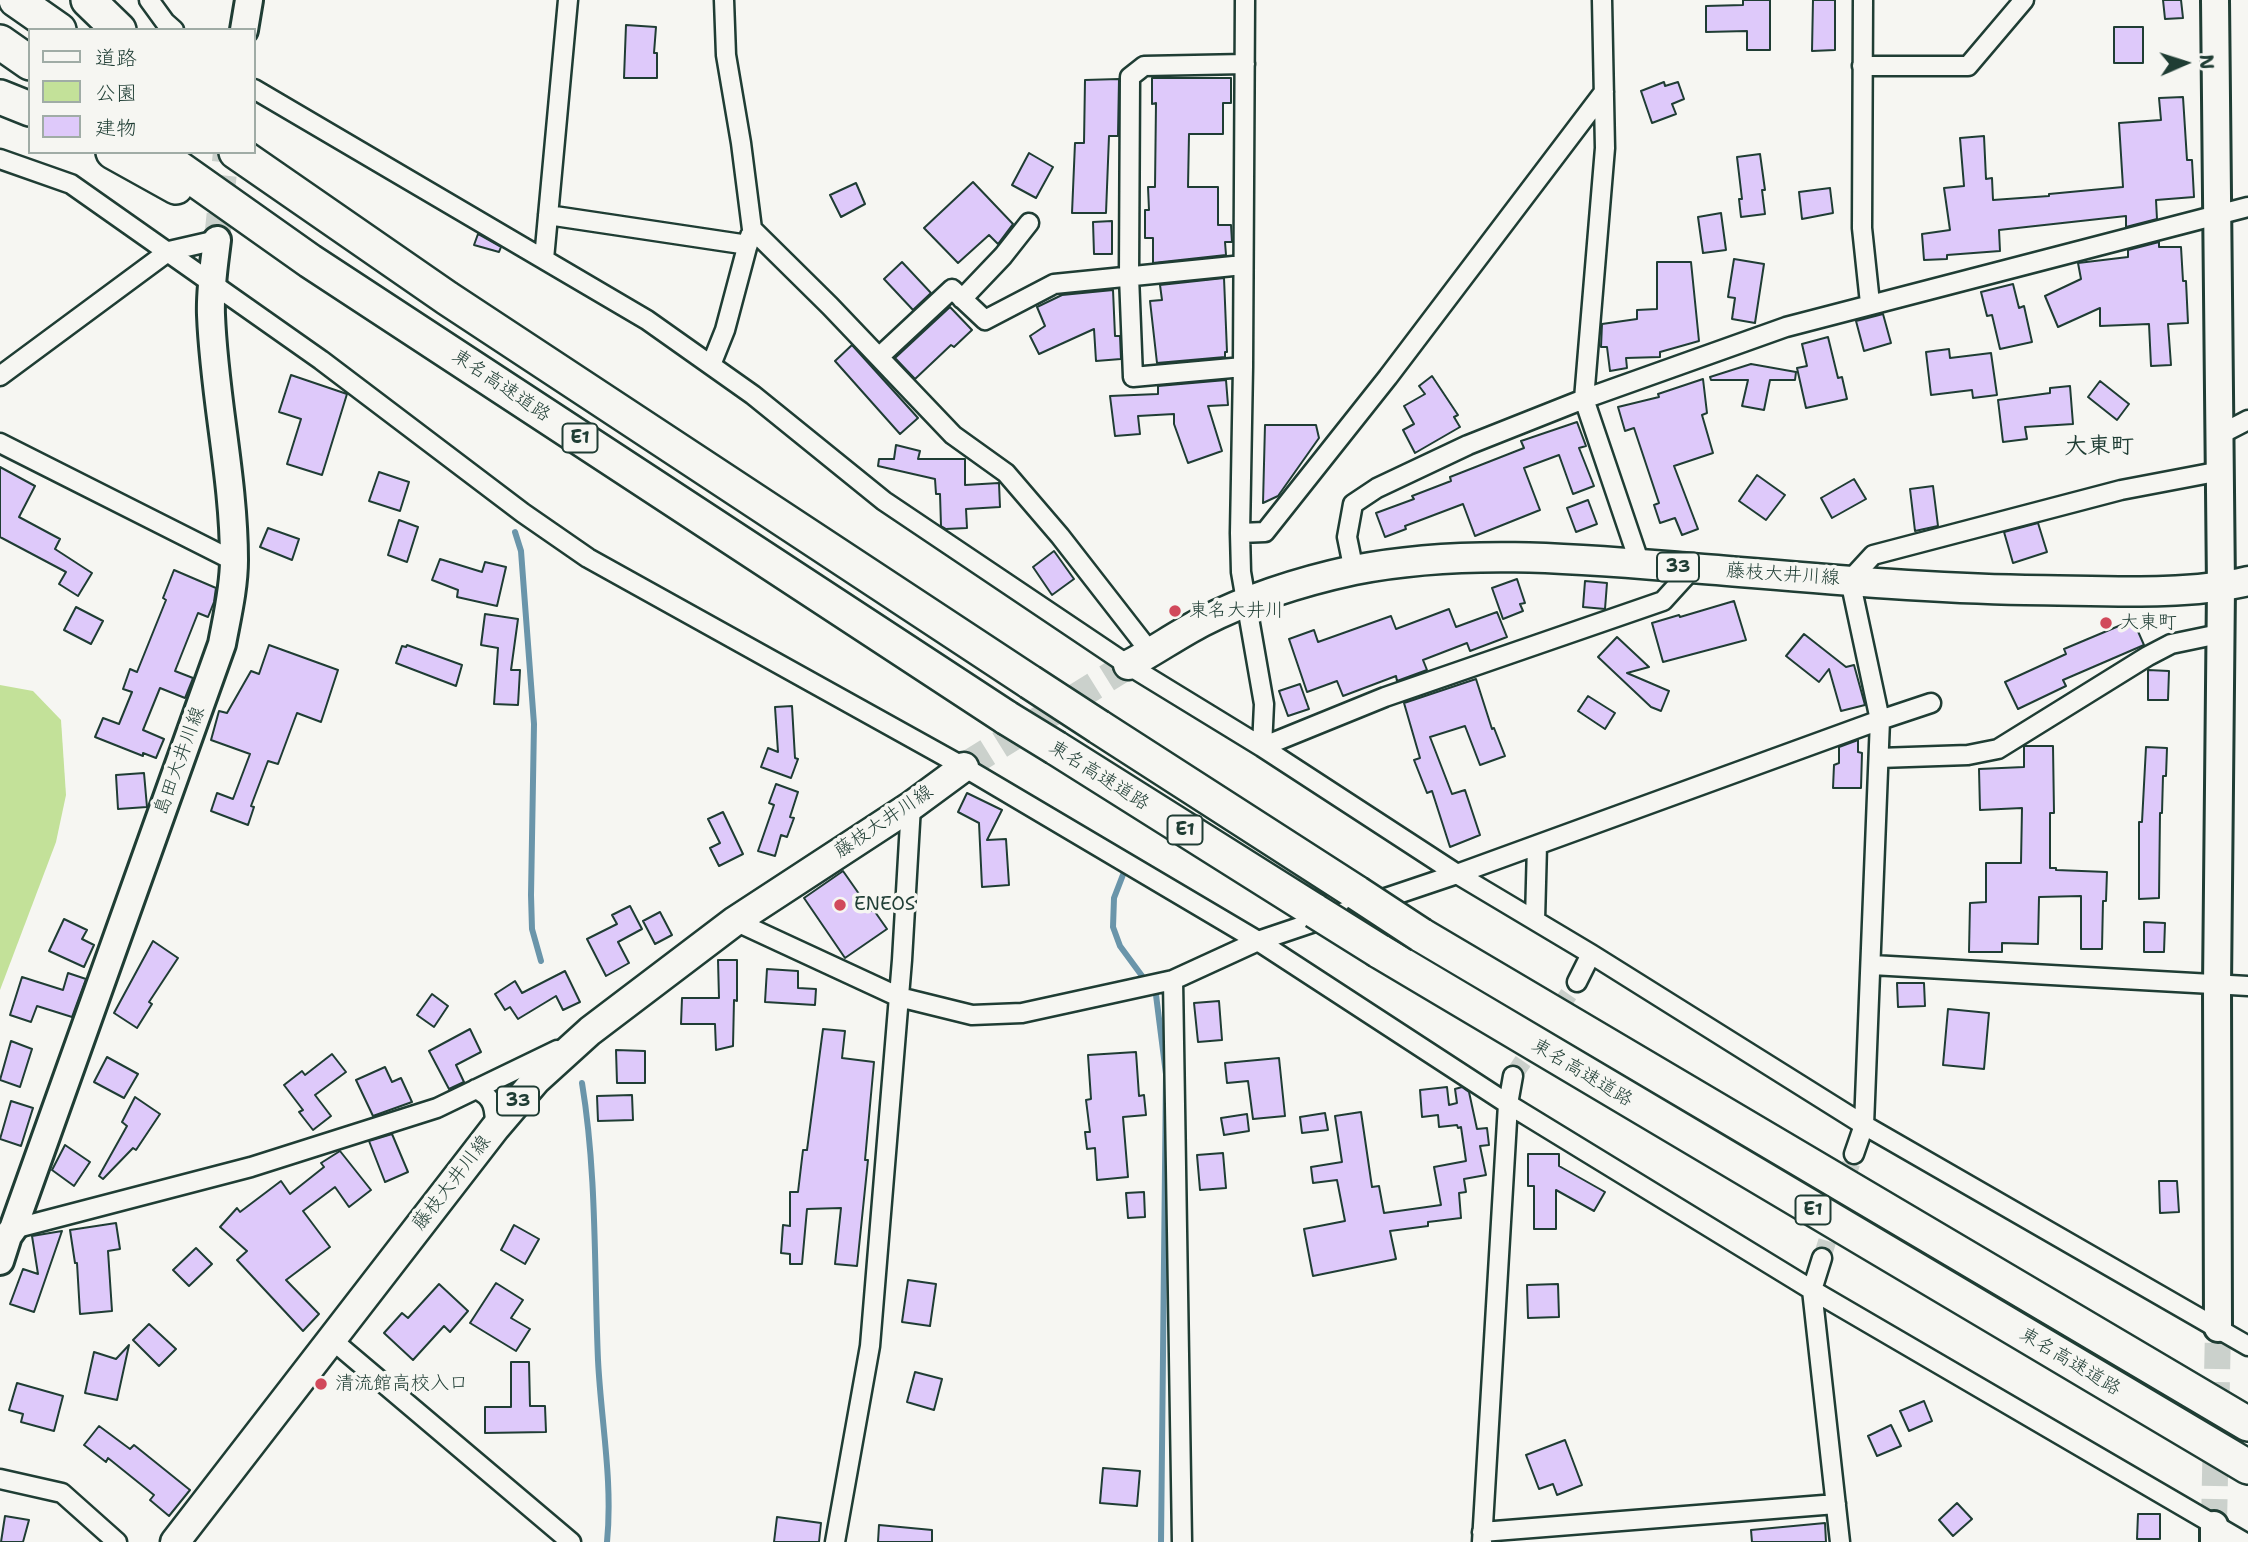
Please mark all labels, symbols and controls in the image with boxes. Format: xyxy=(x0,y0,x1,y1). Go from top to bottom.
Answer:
legend xyxy=(28,28,256,154)
north arrow xyxy=(2150,28,2220,98)
text: 道路 xyxy=(95,44,137,72)
text: N xyxy=(2194,54,2219,70)
text: 公園 xyxy=(95,79,137,107)
text: 建物 xyxy=(95,114,137,142)
street label: 東名高速道路 xyxy=(447,345,555,427)
road number: E1 xyxy=(562,424,598,452)
district label: 大東町 xyxy=(2065,433,2133,461)
road number: 33 xyxy=(1657,552,1699,582)
street label: 藤枝大井川線 xyxy=(1725,560,1841,590)
place label: 東名大井川 xyxy=(1189,600,1284,622)
marker: 東名大井川 xyxy=(1167,603,1183,619)
place label: 大東町 xyxy=(2120,612,2177,634)
marker: 大東町 xyxy=(2098,615,2114,631)
street label: 島田大井川線 xyxy=(150,704,210,818)
street label: 東名高速道路 xyxy=(1045,736,1153,816)
street label: 藤枝大井川線 xyxy=(830,781,938,863)
road number: E1 xyxy=(1168,816,1202,844)
place label: ENEOS xyxy=(854,894,915,916)
marker: ENEOS xyxy=(832,897,848,913)
street label: 東名高速道路 xyxy=(1527,1034,1637,1112)
road number: 33 xyxy=(497,1086,539,1116)
street label: 藤枝大井川線 xyxy=(408,1131,496,1235)
road number: E1 xyxy=(1796,1196,1830,1224)
street label: 東名高速道路 xyxy=(2015,1323,2125,1401)
place label: 清流館高校入口 xyxy=(335,1373,468,1395)
marker: 清流館高校入口 xyxy=(313,1376,329,1392)

